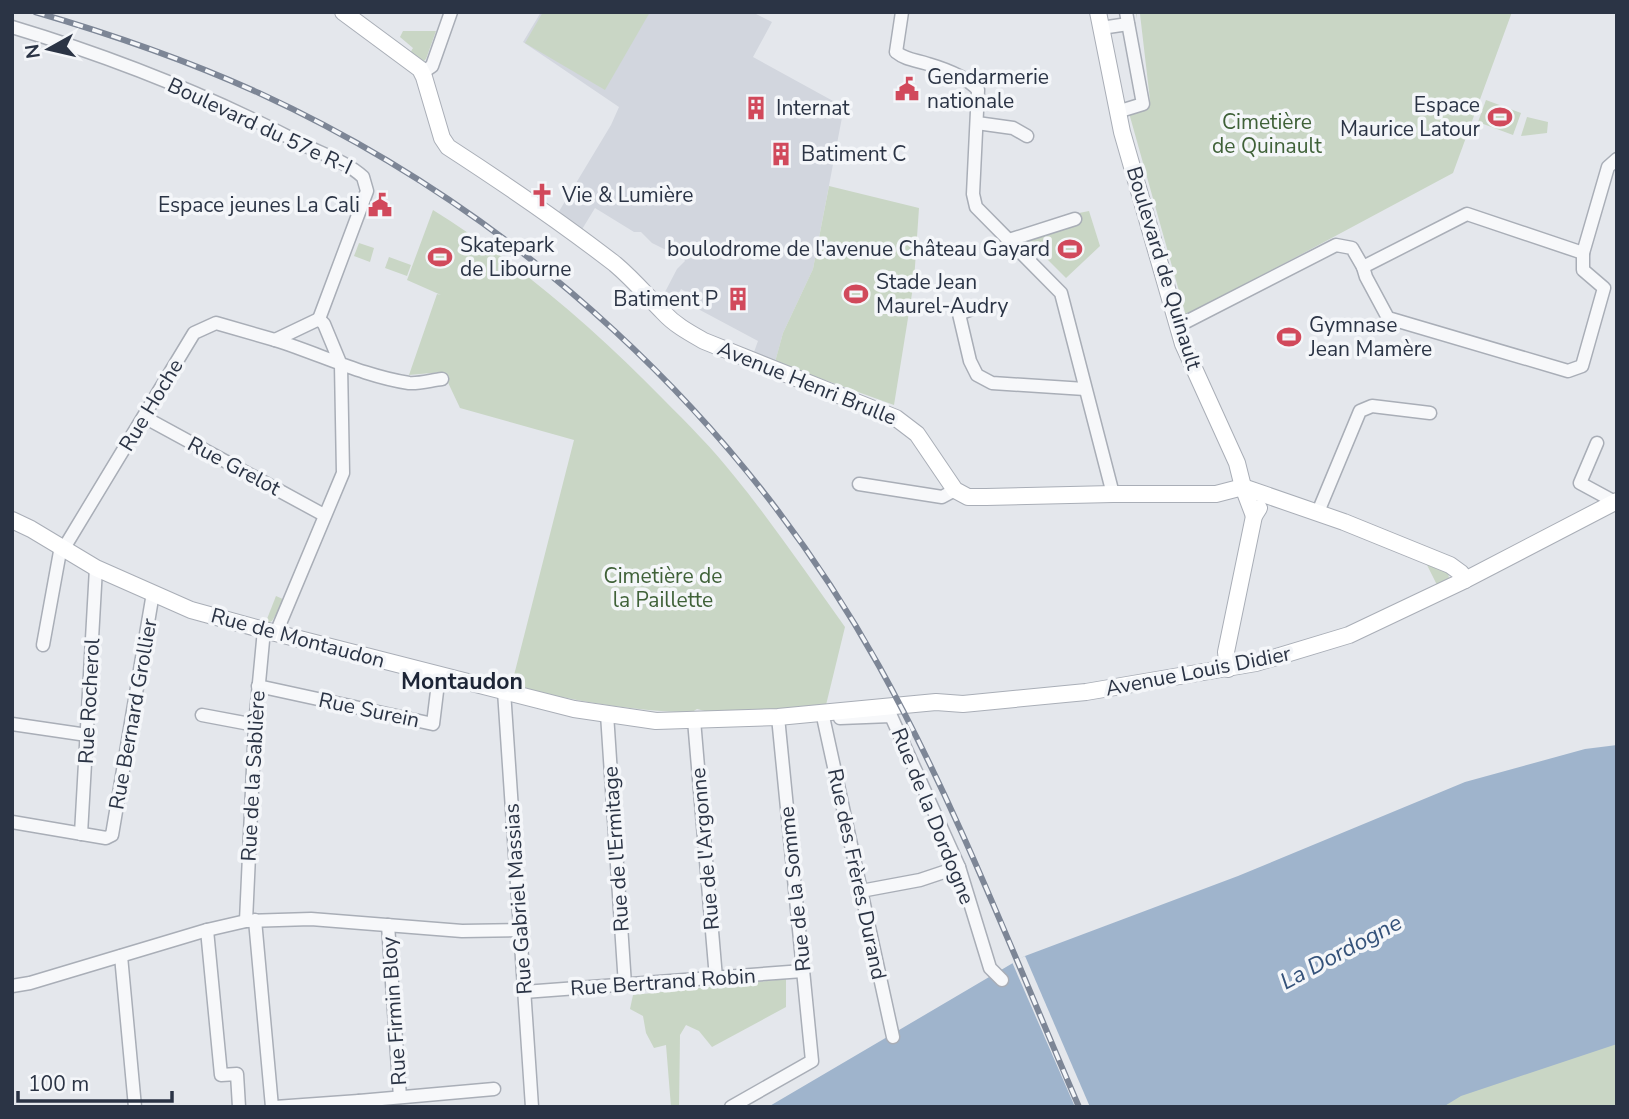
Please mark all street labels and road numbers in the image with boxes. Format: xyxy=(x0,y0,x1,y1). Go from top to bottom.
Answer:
street label: Boulevard du 57e R-I xyxy=(163,71,357,181)
street label: Boulevard de Quinault xyxy=(1120,163,1208,374)
street label: Avenue Henri Brulle xyxy=(713,334,901,432)
street label: Rue Hoche xyxy=(113,354,189,456)
street label: Rue Grelot xyxy=(183,430,286,502)
street label: Rue de Montaudon xyxy=(208,601,388,675)
street label: Rue Bernard Grollier xyxy=(102,616,164,812)
street label: Rue Rocherol xyxy=(72,637,106,765)
street label: Avenue Louis Didier xyxy=(1103,639,1294,703)
street label: Rue Surein xyxy=(316,686,422,734)
street label: Rue de la Sablière xyxy=(235,690,271,862)
street label: Rue de la Dordogne xyxy=(885,724,981,908)
street label: Rue de l'Ermitage xyxy=(596,765,636,933)
street label: Rue des Frères Durand xyxy=(821,766,893,982)
street label: Rue de l'Argonne xyxy=(684,767,726,931)
street label: Rue Gabriel Massias xyxy=(497,802,539,996)
street label: Rue de la Somme xyxy=(772,805,818,973)
street label: Rue Firmin Bloy xyxy=(375,935,413,1086)
street label: Rue Bertrand Robin xyxy=(569,962,757,1002)

